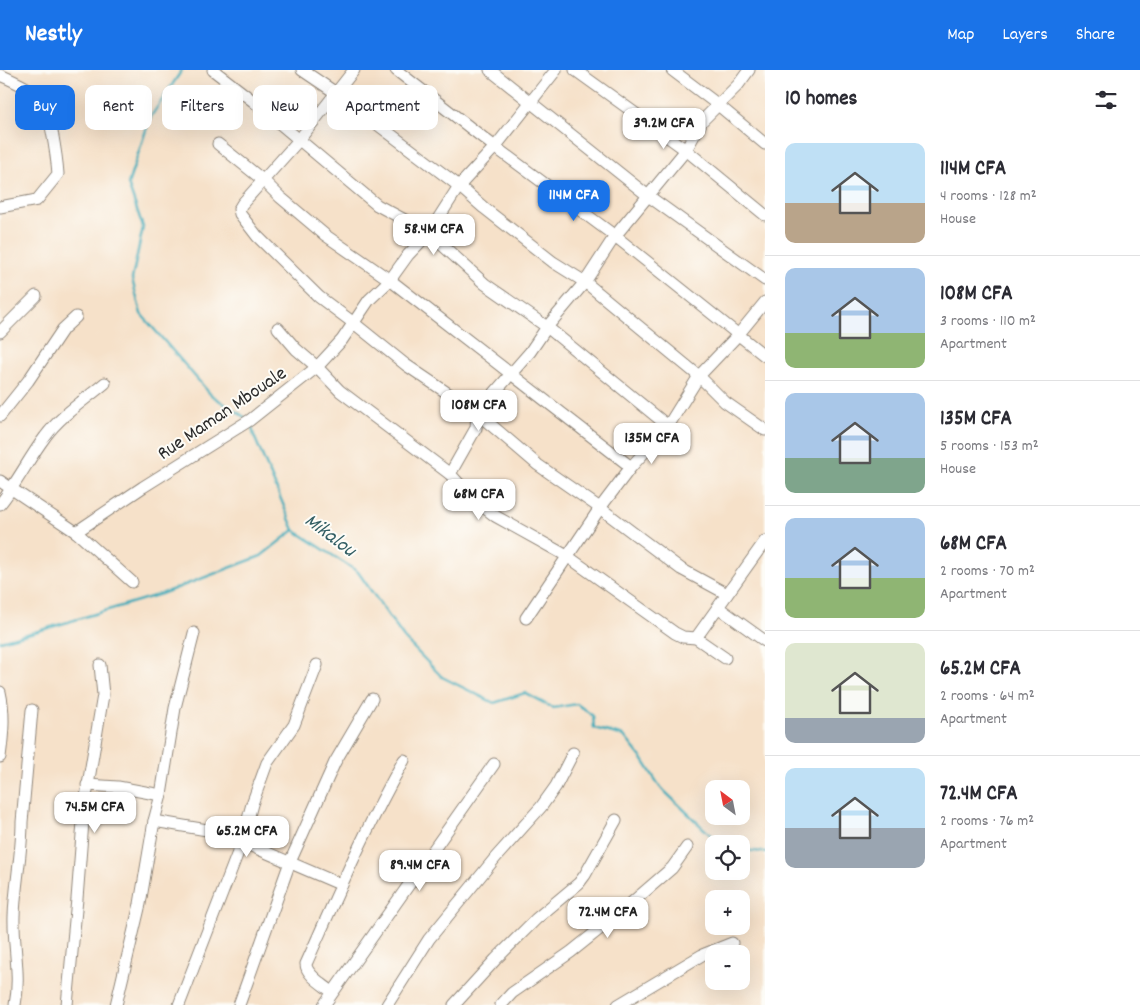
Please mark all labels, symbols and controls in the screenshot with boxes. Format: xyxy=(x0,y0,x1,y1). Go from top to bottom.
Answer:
text: Nestly xyxy=(25,18,82,52)
text: Map xyxy=(947,23,974,48)
text: Layers xyxy=(1002,23,1048,48)
text: Share xyxy=(1076,23,1115,48)
chip: Buy xyxy=(15,85,75,130)
chip: Rent xyxy=(85,85,152,130)
chip: Filters xyxy=(162,85,243,130)
chip: New xyxy=(253,85,317,130)
chip: Apartment xyxy=(327,85,438,130)
text: 10 homes xyxy=(785,85,857,115)
icon: filters xyxy=(1092,86,1120,114)
pin: 39.2M CFA xyxy=(607,108,721,150)
text: 39.2M CFA xyxy=(634,112,694,135)
text: 114M CFA xyxy=(940,155,1006,185)
icon: home xyxy=(825,163,885,223)
pin: 114M CFA xyxy=(522,180,626,222)
text: 114M CFA xyxy=(549,184,599,207)
text: 4 rooms · 128 m² xyxy=(940,185,1037,208)
text: House xyxy=(940,208,976,231)
pin: 58.4M CFA xyxy=(377,214,491,256)
text: 58.4M CFA xyxy=(404,218,464,241)
text: 108M CFA xyxy=(940,280,1013,310)
icon: home xyxy=(825,288,885,348)
text: 3 rooms · 110 m² xyxy=(940,310,1036,333)
text: Apartment xyxy=(940,333,1007,356)
street label: Rue Maman Mbouale xyxy=(152,361,293,468)
pin: 108M CFA xyxy=(427,390,531,432)
text: 108M CFA xyxy=(451,394,507,417)
text: 135M CFA xyxy=(940,405,1012,435)
icon: home xyxy=(825,413,885,473)
pin: 135M CFA xyxy=(600,422,704,465)
text: 135M CFA xyxy=(625,427,679,450)
text: 5 rooms · 153 m² xyxy=(940,435,1038,458)
text: House xyxy=(940,458,976,481)
pin: 68M CFA xyxy=(433,478,525,521)
text: 68M CFA xyxy=(453,483,505,506)
water label: Mikalou xyxy=(297,507,363,567)
text: 68M CFA xyxy=(940,530,1007,560)
icon: home xyxy=(825,538,885,598)
text: 2 rooms · 70 m² xyxy=(940,560,1035,583)
text: Apartment xyxy=(940,583,1007,606)
text: 65.2M CFA xyxy=(940,655,1021,685)
icon: home xyxy=(825,663,885,723)
text: 2 rooms · 64 m² xyxy=(940,685,1035,708)
text: Apartment xyxy=(940,708,1007,731)
north arrow xyxy=(705,780,750,825)
map controls xyxy=(705,780,750,990)
text: 72.4M CFA xyxy=(940,780,1018,810)
icon: home xyxy=(825,788,885,848)
pin: 74.5M CFA xyxy=(38,792,152,834)
text: 74.5M CFA xyxy=(65,796,125,819)
text: 2 rooms · 76 m² xyxy=(940,810,1034,833)
pin: 65.2M CFA xyxy=(190,816,304,858)
text: 65.2M CFA xyxy=(216,820,278,843)
text: Apartment xyxy=(940,833,1007,856)
button: locate xyxy=(705,835,750,880)
pin: 89.4M CFA xyxy=(363,850,477,892)
text: 89.4M CFA xyxy=(390,854,450,877)
button: + xyxy=(705,890,750,935)
pin: 72.4M CFA xyxy=(551,896,665,939)
text: 72.4M CFA xyxy=(578,901,638,924)
button: − xyxy=(705,945,750,990)

